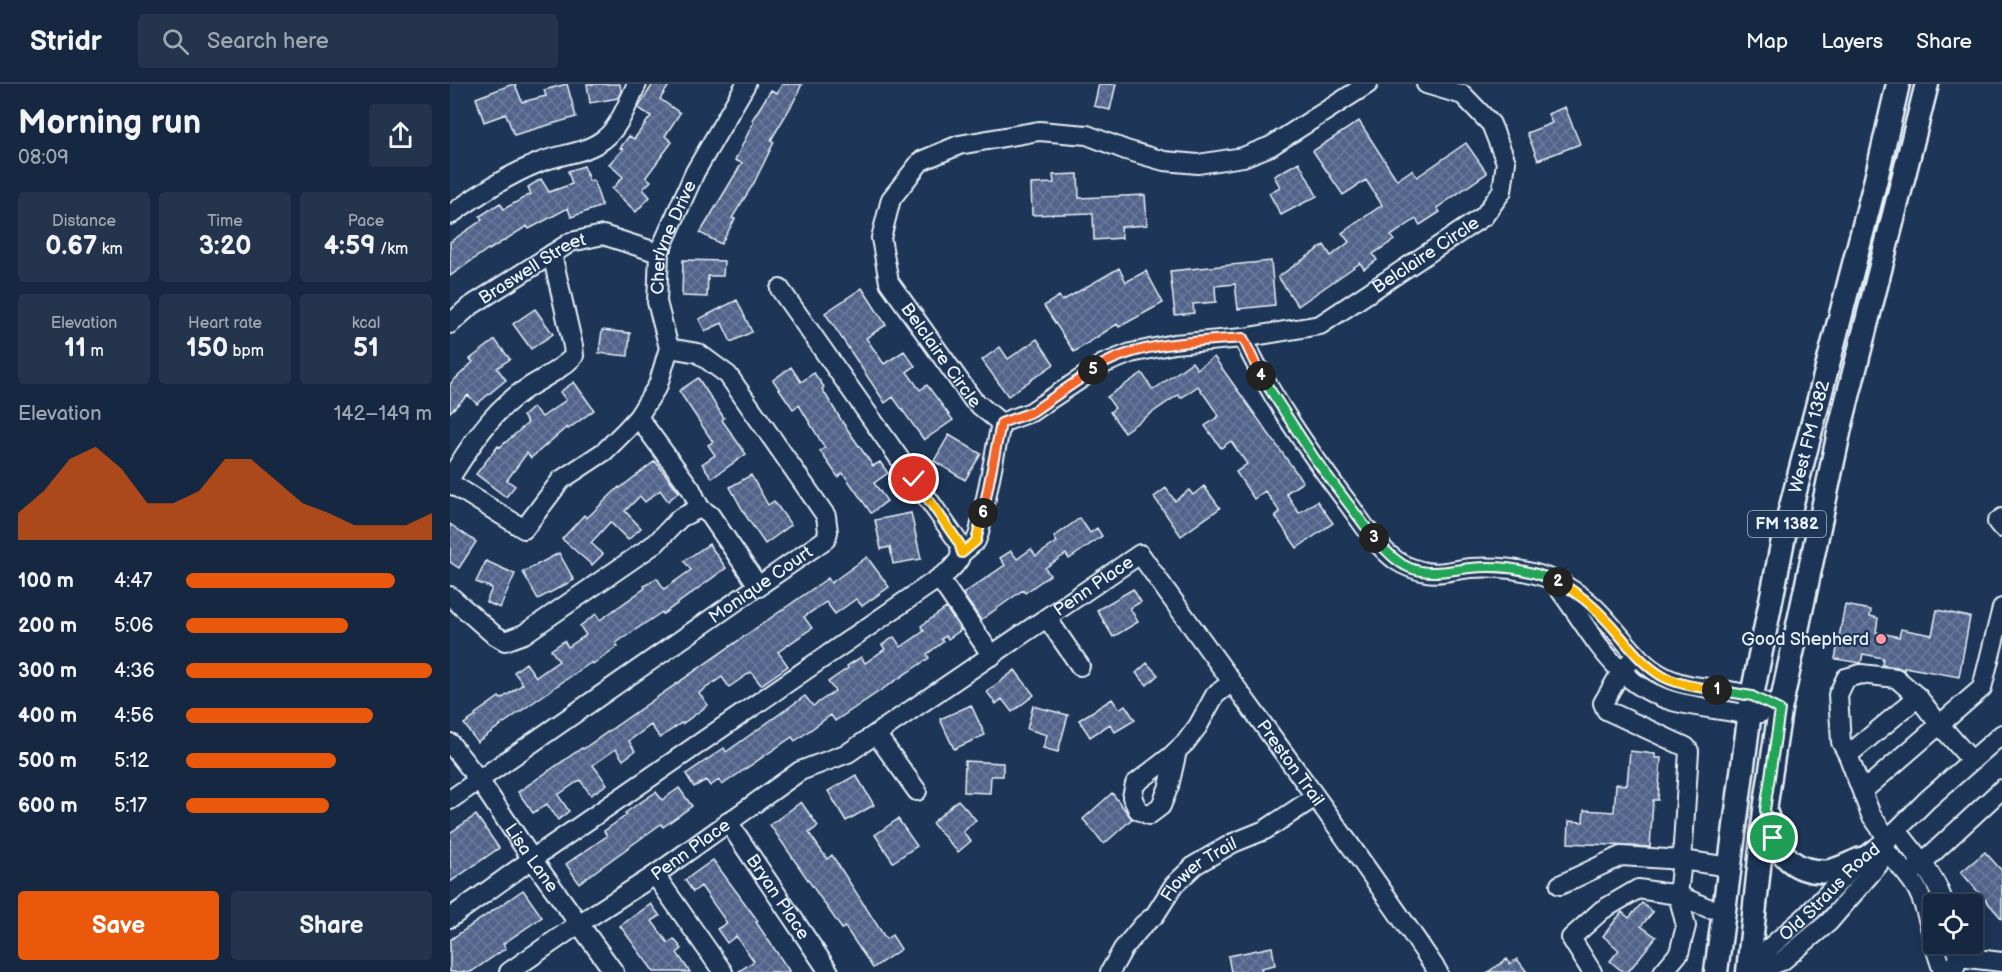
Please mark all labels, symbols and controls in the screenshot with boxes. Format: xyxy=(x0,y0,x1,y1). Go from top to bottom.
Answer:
search box xyxy=(138,14,558,68)
text: Stridr xyxy=(30,25,102,58)
icon: search xyxy=(159,25,192,58)
text: Search here xyxy=(207,28,329,55)
text: Map xyxy=(1746,29,1788,54)
text: Layers xyxy=(1821,29,1883,54)
text: Share xyxy=(1916,29,1972,54)
text: Morning run xyxy=(18,103,201,143)
button: share xyxy=(369,104,432,167)
text: 08:09 xyxy=(18,146,69,170)
street label: Cherlyne Drive xyxy=(647,177,701,295)
text: Distance xyxy=(52,212,116,231)
text: Time xyxy=(207,212,243,231)
text: Pace xyxy=(348,212,384,231)
street label: Belclaire Circle xyxy=(1368,212,1483,298)
street label: Braswell Street xyxy=(475,229,588,309)
text: 0.67 xyxy=(45,231,97,262)
text: 3:20 xyxy=(199,231,251,262)
text: 4:59 xyxy=(324,231,376,262)
text: km xyxy=(97,240,123,259)
text: /km xyxy=(376,240,408,259)
street label: Belclaire Circle xyxy=(897,299,985,413)
text: Elevation xyxy=(51,314,117,333)
text: Heart rate xyxy=(188,314,262,333)
text: kcal xyxy=(352,314,380,333)
text: 11 xyxy=(64,333,86,364)
text: 150 xyxy=(186,333,228,364)
text: 51 xyxy=(353,333,379,364)
text: m xyxy=(86,342,104,361)
text: bpm xyxy=(228,342,264,361)
pin: 5 xyxy=(1078,355,1108,385)
text: 5 xyxy=(1088,360,1098,379)
pin: 4 xyxy=(1246,361,1276,391)
text: 4 xyxy=(1256,366,1266,385)
street label: West FM 1382 xyxy=(1785,378,1834,495)
text: Elevation xyxy=(18,402,101,426)
text: 142–149 m xyxy=(334,402,432,426)
pin xyxy=(888,453,939,504)
icon: check xyxy=(897,462,930,495)
pin: 6 xyxy=(968,498,998,528)
text: 6 xyxy=(978,503,988,522)
road number: FM 1382 xyxy=(1748,511,1826,537)
pin: 3 xyxy=(1359,523,1389,553)
text: 3 xyxy=(1369,528,1379,547)
street label: Monique Court xyxy=(705,541,817,628)
street label: Penn Place xyxy=(1049,551,1138,620)
pin: 2 xyxy=(1543,567,1573,597)
text: 100 m xyxy=(18,569,74,593)
text: 4:47 xyxy=(114,569,152,593)
text: 2 xyxy=(1553,572,1563,591)
text: 200 m xyxy=(18,614,77,638)
text: 5:06 xyxy=(114,614,153,638)
place label: Good Shepherd xyxy=(1741,629,1869,650)
marker: Good Shepherd xyxy=(1874,632,1888,646)
text: 300 m xyxy=(18,659,77,683)
text: 4:36 xyxy=(114,659,155,683)
pin: 1 xyxy=(1702,675,1732,705)
text: 1 xyxy=(1714,680,1720,699)
text: 400 m xyxy=(18,704,77,728)
text: 4:56 xyxy=(114,704,154,728)
street label: Preston Trail xyxy=(1253,716,1329,810)
text: 500 m xyxy=(18,749,77,773)
text: 5:12 xyxy=(114,749,149,773)
text: 600 m xyxy=(18,794,78,818)
text: 5:17 xyxy=(114,794,147,818)
pin xyxy=(1747,812,1798,863)
street label: Penn Place xyxy=(647,814,734,885)
street label: Lisa Lane xyxy=(501,819,563,897)
icon: arrive xyxy=(1756,821,1789,854)
street label: Flower Trail xyxy=(1156,832,1239,905)
street label: Old Straus Road xyxy=(1775,838,1884,945)
street label: Bryan Place xyxy=(742,850,815,944)
button: Save xyxy=(18,891,219,960)
button: Share xyxy=(231,891,432,960)
map controls xyxy=(1923,894,1983,954)
button: locate xyxy=(1923,894,1983,954)

